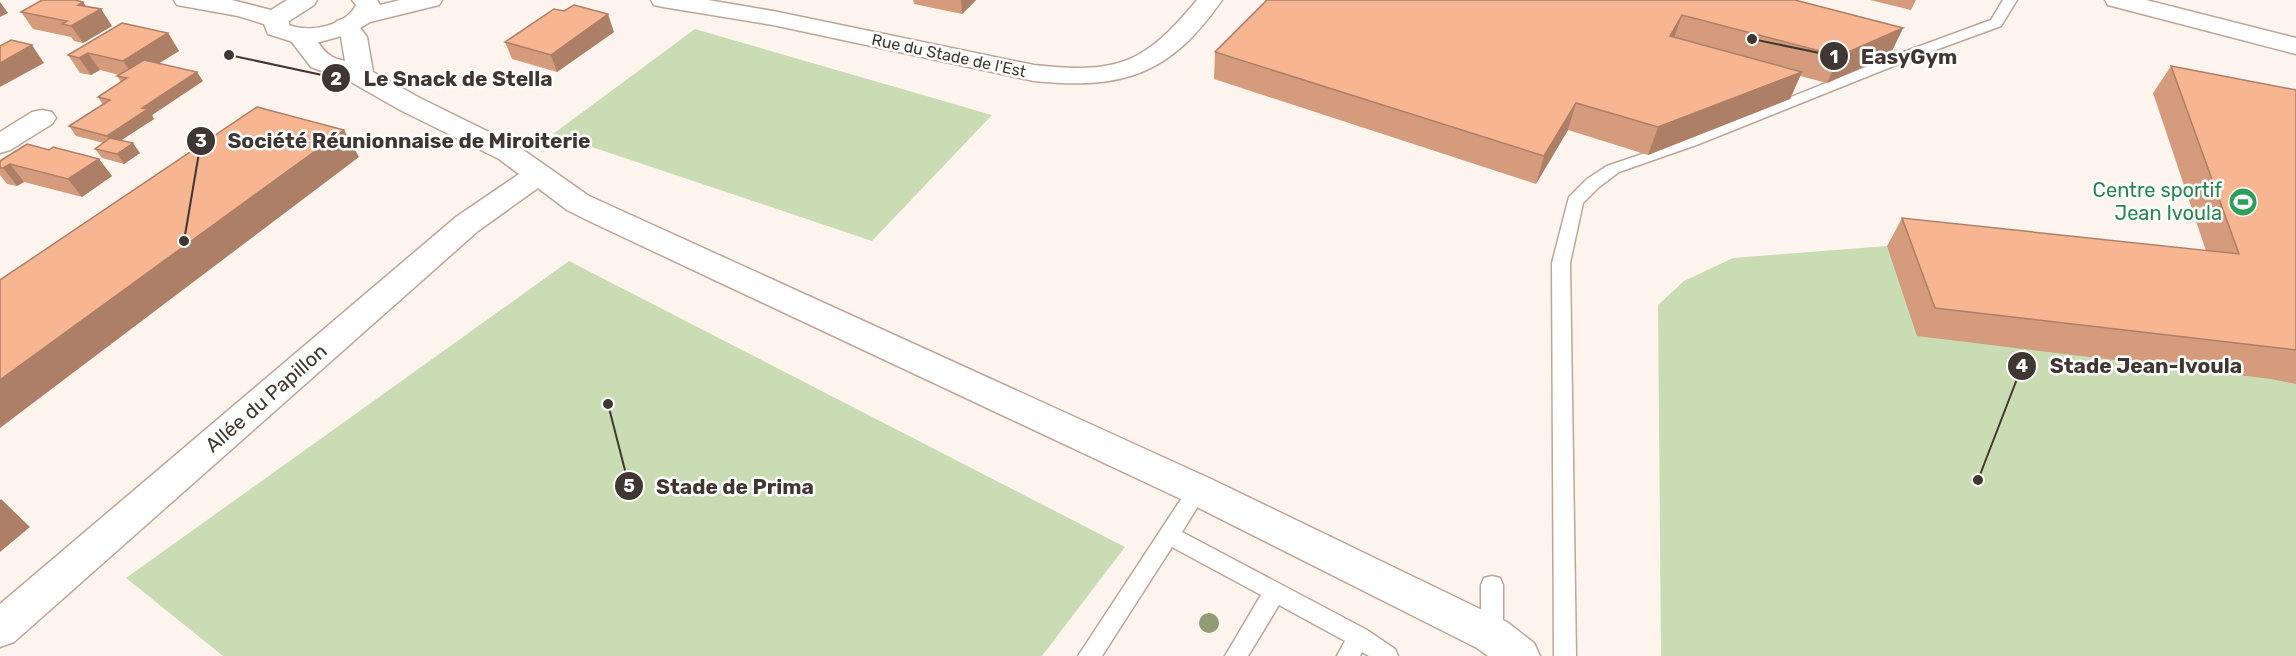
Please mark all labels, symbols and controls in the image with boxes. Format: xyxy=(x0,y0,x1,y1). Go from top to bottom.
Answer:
street label: Rue du Stade de l'Est xyxy=(870,30,1028,81)
callout: EasyGym xyxy=(1819,37,1969,76)
text: EasyGym xyxy=(1861,44,1957,69)
text: 1 xyxy=(1830,46,1838,68)
callout: Le Snack de Stella xyxy=(321,59,565,98)
text: Le Snack de Stella xyxy=(363,66,553,91)
text: 2 xyxy=(330,68,342,90)
callout: Société Réunionnaise de Miroiterie xyxy=(186,122,603,161)
text: Société Réunionnaise de Miroiterie xyxy=(227,128,591,153)
text: 3 xyxy=(195,130,207,152)
place label: Centre sportif Jean Ivoula xyxy=(2093,178,2222,225)
sports icon: Centre sportif Jean Ivoula xyxy=(2227,186,2259,218)
street label: Allée du Papillon xyxy=(200,339,332,457)
callout: Stade Jean-Ivoula xyxy=(2007,346,2254,385)
text: Stade Jean-Ivoula xyxy=(2050,353,2242,378)
text: 4 xyxy=(2016,355,2028,377)
callout: Stade de Prima xyxy=(614,467,826,506)
text: Stade de Prima xyxy=(656,474,814,499)
text: 5 xyxy=(623,475,635,497)

